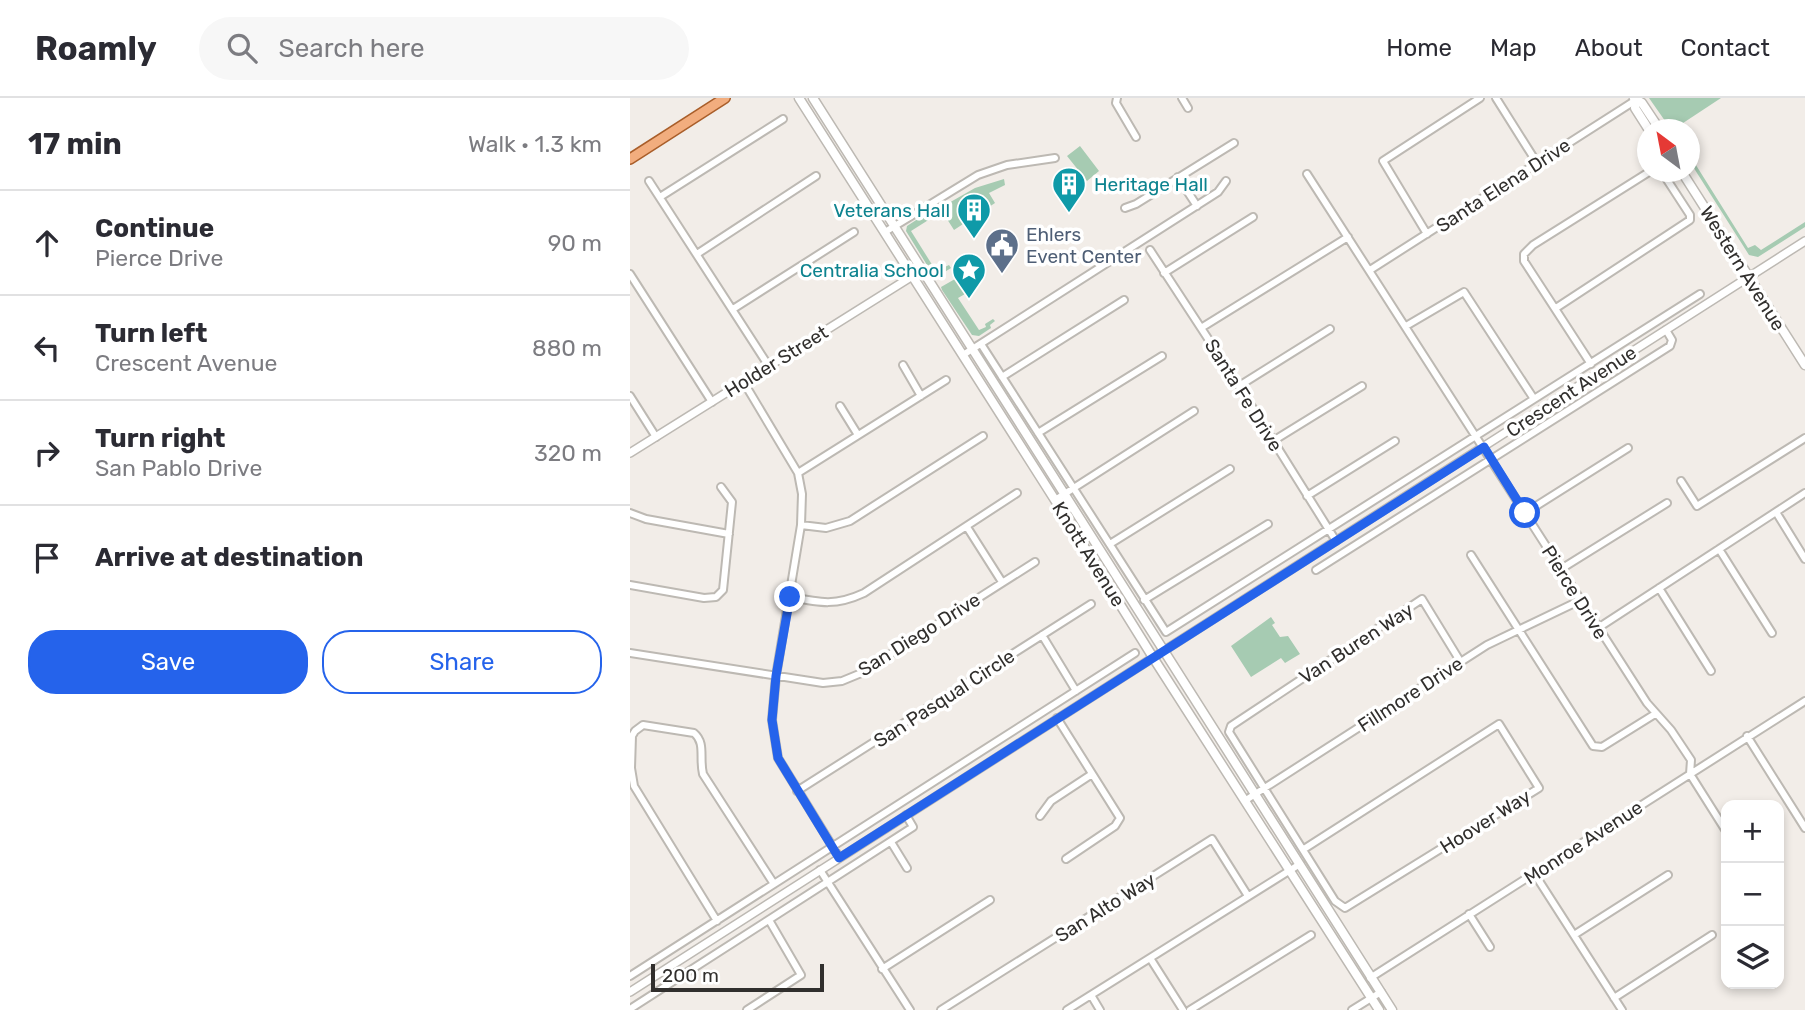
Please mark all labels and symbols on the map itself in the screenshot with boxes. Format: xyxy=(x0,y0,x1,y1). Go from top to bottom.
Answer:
north arrow xyxy=(1637,119,1700,182)
street label: Santa Elena Drive xyxy=(1432,133,1575,237)
building icon: Heritage Hall xyxy=(1050,165,1088,214)
place label: Heritage Hall xyxy=(1094,173,1208,196)
building icon: Veterans Hall xyxy=(955,191,993,240)
place label: Veterans Hall xyxy=(833,199,950,222)
street label: Western Avenue xyxy=(1695,202,1790,335)
place label: Ehlers Event Center xyxy=(1026,223,1142,268)
public building icon: Ehlers Event Center xyxy=(983,226,1021,275)
place icon: Centralia School xyxy=(950,251,988,300)
place label: Centralia School xyxy=(800,259,944,282)
street label: Holder Street xyxy=(720,320,833,402)
street label: Santa Fe Drive xyxy=(1200,335,1287,456)
street label: Crescent Avenue xyxy=(1502,341,1641,442)
route start xyxy=(1509,497,1540,528)
street label: Knott Avenue xyxy=(1047,498,1130,611)
street label: Pierce Drive xyxy=(1537,541,1612,643)
route end xyxy=(774,581,805,612)
street label: San Diego Drive xyxy=(854,588,984,681)
street label: Van Buren Way xyxy=(1295,598,1418,689)
street label: San Pasqual Circle xyxy=(870,644,1019,753)
street label: Fillmore Drive xyxy=(1353,652,1467,737)
street label: Hoover Way xyxy=(1436,785,1535,858)
street label: Monroe Avenue xyxy=(1520,796,1647,889)
street label: San Alto Way xyxy=(1051,868,1160,947)
scale bar xyxy=(651,961,824,993)

